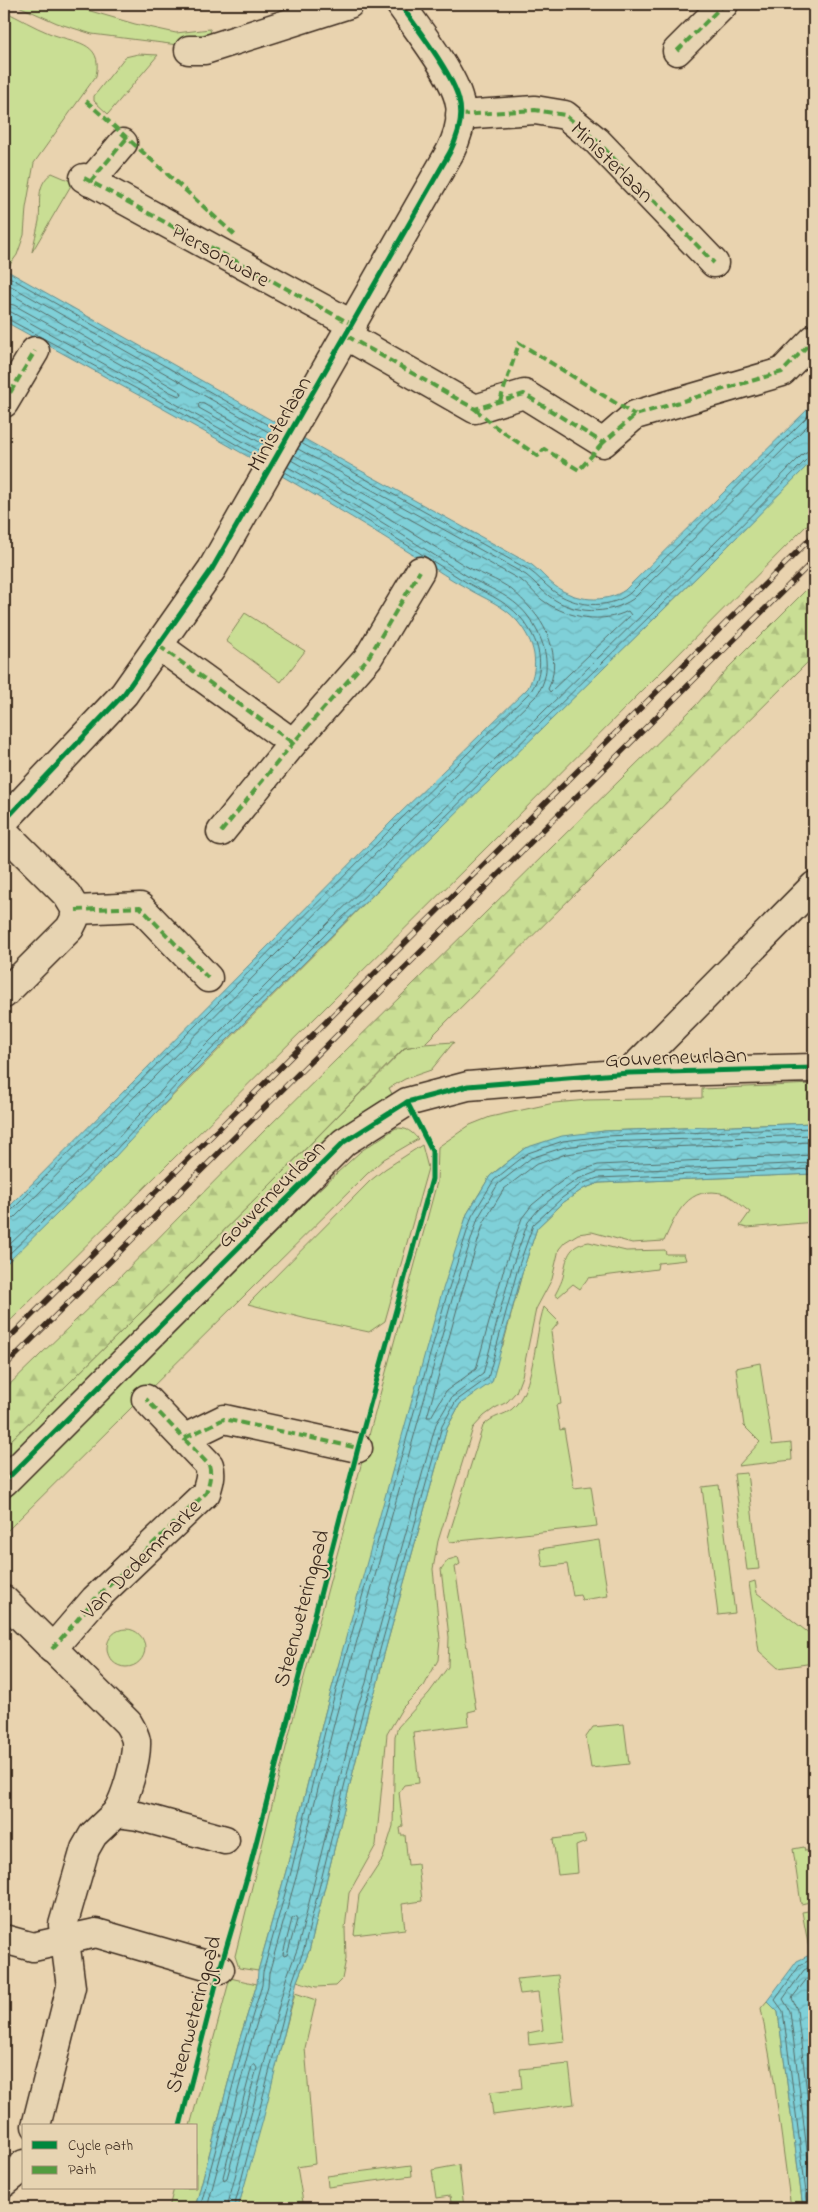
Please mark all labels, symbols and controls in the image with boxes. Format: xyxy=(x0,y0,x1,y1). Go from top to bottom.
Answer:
street label: Ministerlaan xyxy=(562,115,660,211)
street label: Piersonware xyxy=(164,216,275,297)
street label: Ministerlaan xyxy=(240,371,321,478)
street label: Gouverneurlaan xyxy=(605,1041,748,1077)
street label: Gouverneurlaan xyxy=(211,1134,334,1257)
street label: Van Dedemmarke xyxy=(74,1492,210,1628)
street label: Steenweteringpad xyxy=(267,1527,340,1691)
street label: Steenweteringpad xyxy=(159,1933,232,2097)
legend xyxy=(22,2124,198,2190)
text: Cycle path xyxy=(68,2135,133,2158)
text: Path xyxy=(68,2159,96,2181)

